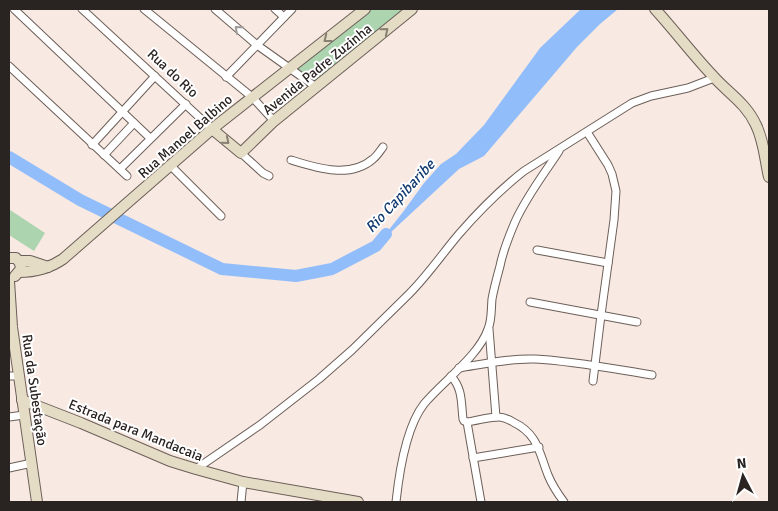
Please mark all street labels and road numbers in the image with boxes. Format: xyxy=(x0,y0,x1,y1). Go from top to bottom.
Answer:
street label: Avenida Padre Zuzinha xyxy=(259,20,375,119)
street label: Rua do Rio xyxy=(144,46,202,101)
street label: Rua Manoel Balbino xyxy=(135,91,236,182)
street label: Rua da Subestação xyxy=(18,333,51,447)
street label: Estrada para Mandacaia xyxy=(66,396,206,465)

